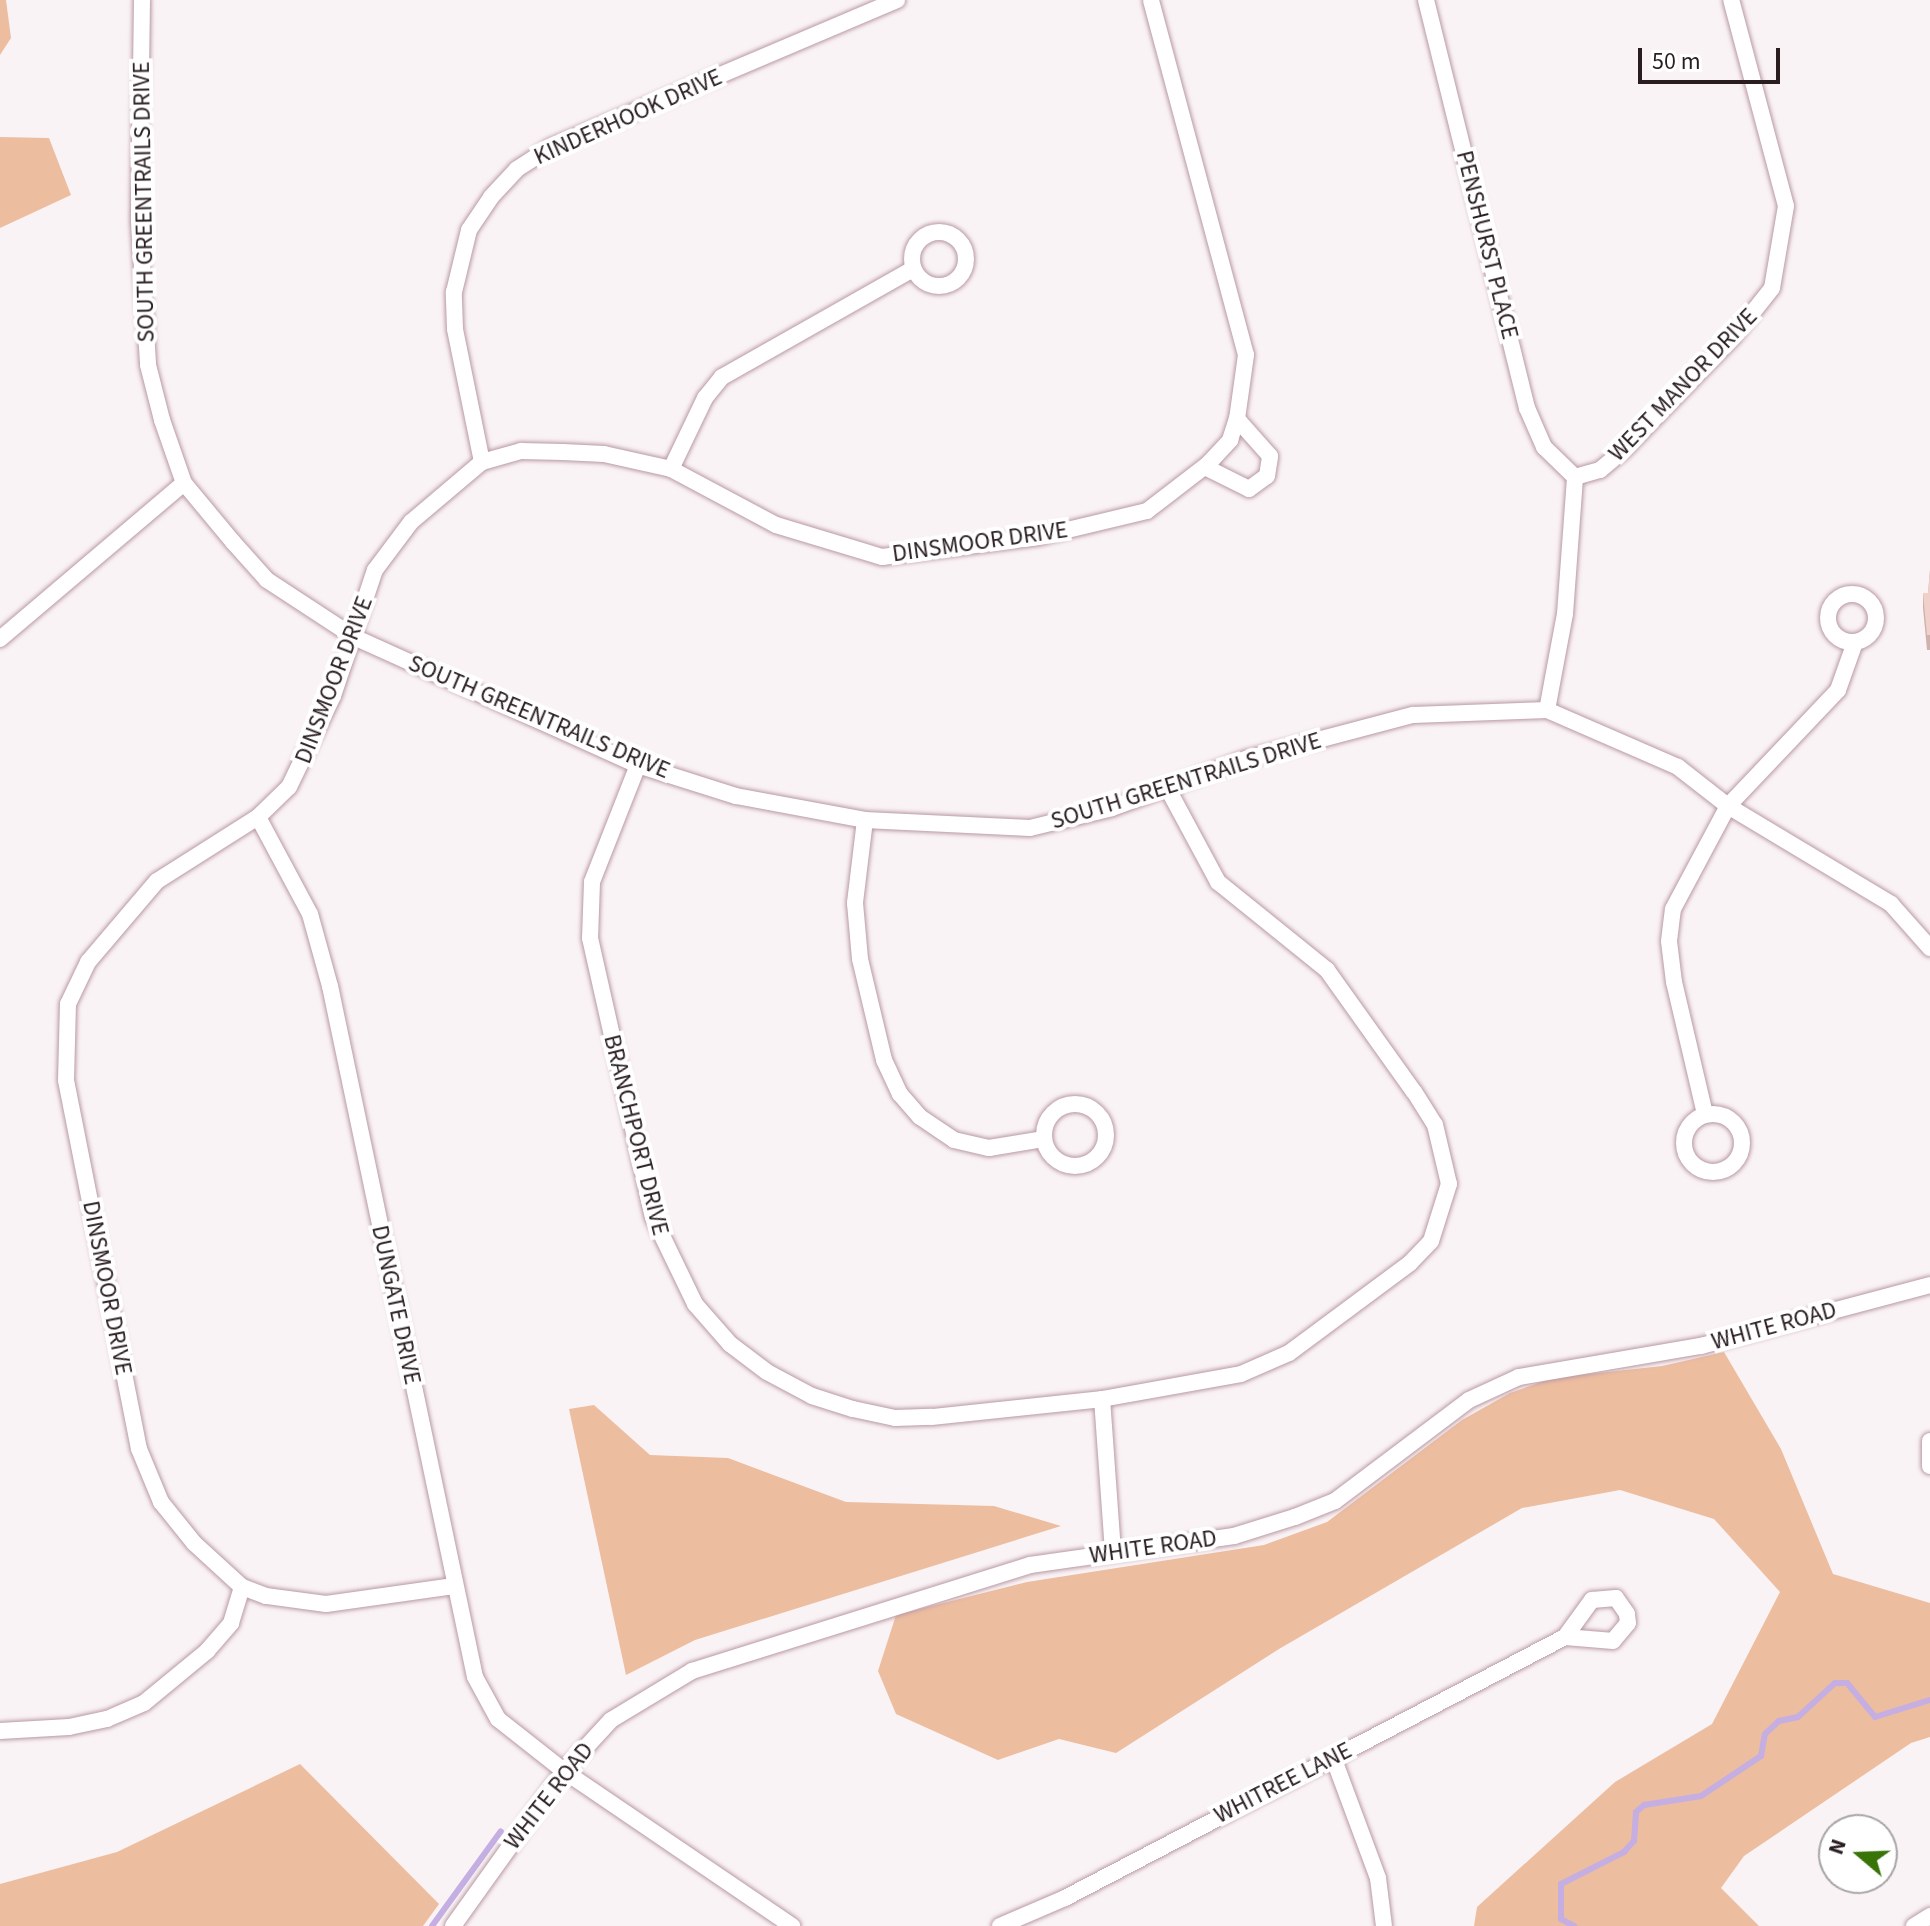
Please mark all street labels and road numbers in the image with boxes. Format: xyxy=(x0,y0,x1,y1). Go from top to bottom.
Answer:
street label: SOUTH GREENTRAILS DRIVE xyxy=(127,61,161,343)
street label: KINDERHOOK DRIVE xyxy=(530,63,726,171)
street label: PENSHURST PLACE xyxy=(1450,148,1524,342)
street label: WEST MANOR DRIVE xyxy=(1603,302,1763,468)
street label: DINSMOOR DRIVE xyxy=(890,515,1070,569)
street label: DINSMOOR DRIVE xyxy=(289,592,379,768)
street label: SOUTH GREENTRAILS DRIVE xyxy=(404,649,674,785)
street label: SOUTH GREENTRAILS DRIVE xyxy=(1047,726,1325,836)
street label: BRANCHPORT DRIVE xyxy=(597,1032,675,1238)
street label: DINSMOOR DRIVE xyxy=(76,1198,138,1378)
street label: DUNGATE DRIVE xyxy=(365,1223,427,1387)
street label: WHITE ROAD xyxy=(1708,1295,1840,1357)
street label: WHITE ROAD xyxy=(1087,1524,1219,1570)
street label: WHITREE LANE xyxy=(1209,1736,1357,1830)
street label: WHITE ROAD xyxy=(498,1737,600,1855)

